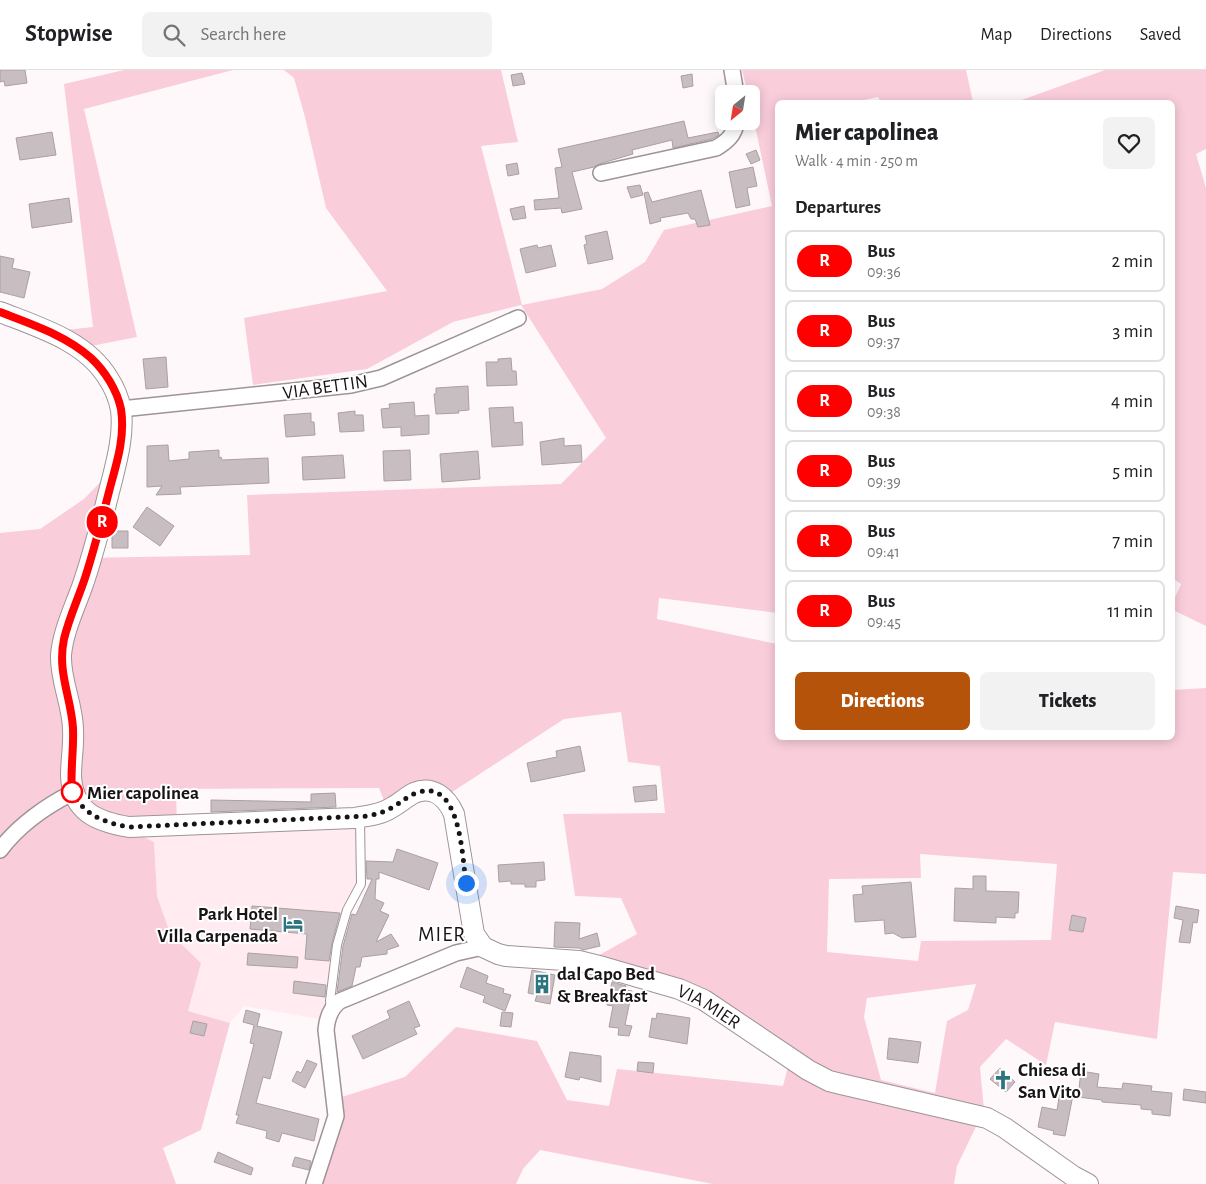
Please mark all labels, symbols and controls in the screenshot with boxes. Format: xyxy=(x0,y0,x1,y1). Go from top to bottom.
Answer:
search box xyxy=(142,12,492,57)
icon: search xyxy=(160,21,188,49)
text: Stopwise xyxy=(25,22,112,46)
text: Search here xyxy=(200,25,286,44)
text: Map xyxy=(981,26,1012,44)
text: Directions xyxy=(1040,26,1112,44)
text: Saved xyxy=(1140,26,1181,44)
north arrow xyxy=(715,85,760,130)
map controls xyxy=(715,85,760,130)
button: heart xyxy=(1103,117,1155,169)
text: Mier capolinea xyxy=(795,121,939,145)
text: Walk · 4 min · 250 m xyxy=(795,153,918,169)
text: Departures xyxy=(795,198,881,217)
text: Bus xyxy=(867,242,895,261)
text: R xyxy=(819,252,830,270)
text: 2 min xyxy=(1112,252,1153,271)
text: 09:36 xyxy=(867,264,901,280)
text: Bus xyxy=(867,312,895,331)
text: R xyxy=(819,322,830,340)
text: 3 min xyxy=(1112,322,1153,341)
text: 09:37 xyxy=(867,334,900,350)
street label: VIA BETTIN xyxy=(281,372,369,403)
text: Bus xyxy=(867,382,895,401)
text: R xyxy=(819,392,830,410)
text: 4 min xyxy=(1111,392,1153,411)
text: 09:38 xyxy=(867,404,901,420)
text: Bus xyxy=(867,452,895,471)
text: R xyxy=(819,462,830,480)
text: 5 min xyxy=(1112,462,1153,481)
text: 09:39 xyxy=(867,474,901,490)
line badge: R xyxy=(86,506,118,538)
text: R xyxy=(97,513,107,531)
text: Bus xyxy=(867,522,895,541)
text: R xyxy=(819,532,830,550)
text: 7 min xyxy=(1112,532,1153,551)
text: 09:41 xyxy=(867,544,900,560)
text: Bus xyxy=(867,592,895,611)
text: R xyxy=(819,602,830,620)
text: 11 min xyxy=(1107,602,1153,621)
text: 09:45 xyxy=(867,614,901,630)
button: Directions xyxy=(795,672,970,730)
button: Tickets xyxy=(980,672,1155,730)
marker: Mier capolinea xyxy=(61,781,83,803)
place label: Mier capolinea xyxy=(87,784,199,803)
your location xyxy=(454,871,479,896)
place label: Park Hotel Villa Carpenada xyxy=(157,905,278,946)
hotel icon: Park Hotel Villa Carpenada xyxy=(282,913,304,935)
district label: MIER xyxy=(418,924,466,945)
place label: dal Capo Bed & Breakfast xyxy=(557,965,655,1006)
building icon: dal Capo Bed & Breakfast xyxy=(531,973,553,995)
street label: VIA MIER xyxy=(674,982,744,1033)
place label: Chiesa di San Vito xyxy=(1018,1061,1086,1102)
church icon: Chiesa di San Vito xyxy=(992,1069,1014,1091)

